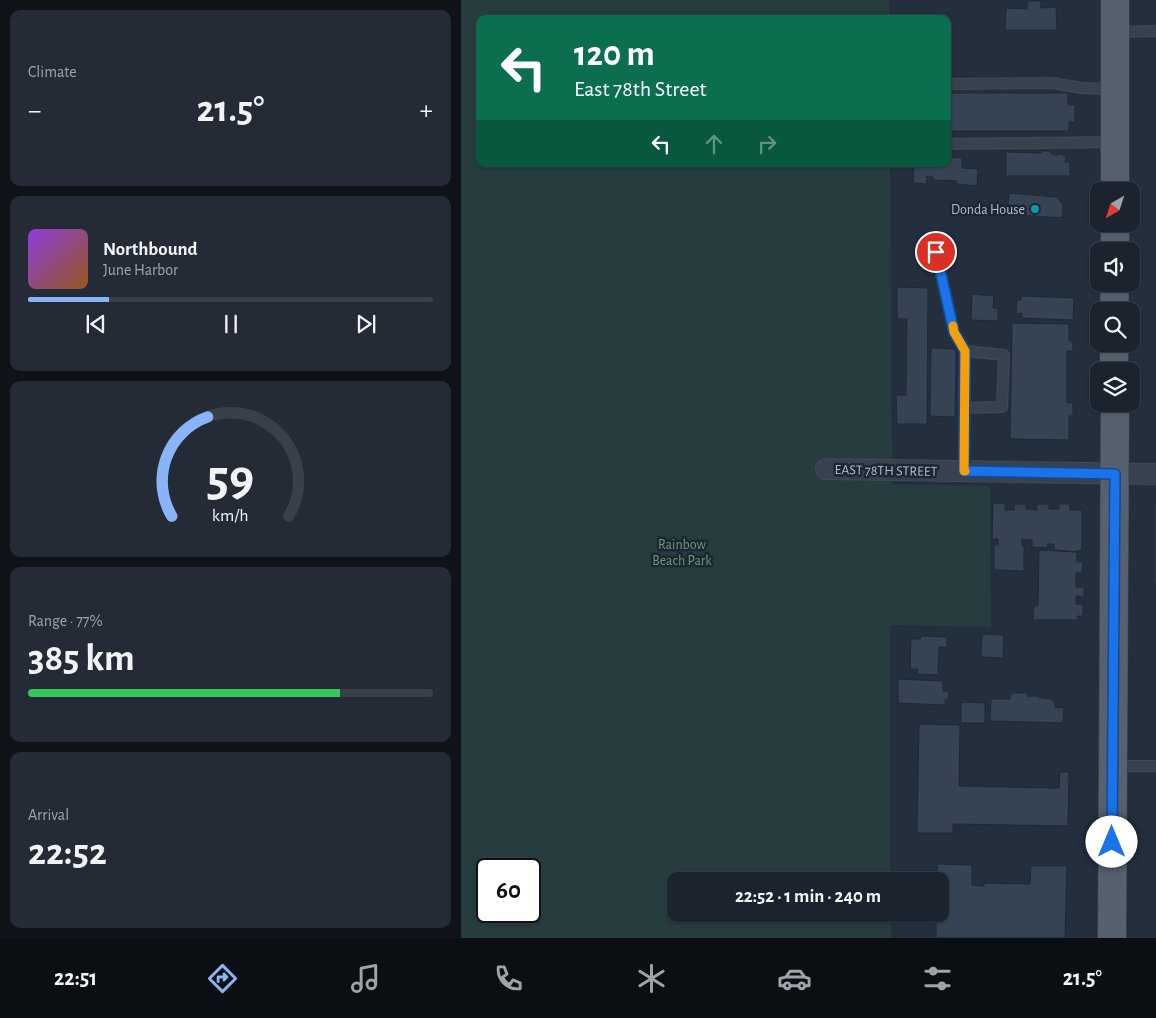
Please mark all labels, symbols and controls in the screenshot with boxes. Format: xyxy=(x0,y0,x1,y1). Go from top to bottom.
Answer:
icon: left xyxy=(491,35,556,100)
text: 120 m xyxy=(574,37,655,72)
text: Climate xyxy=(28,64,77,80)
text: East 78th Street xyxy=(574,78,707,100)
text: 21.5° xyxy=(197,91,264,129)
text: − xyxy=(28,97,41,125)
text: + xyxy=(420,97,433,125)
icon: left xyxy=(647,130,675,158)
icon: ahead xyxy=(700,130,728,158)
icon: right xyxy=(753,130,781,158)
north arrow xyxy=(1090,182,1140,232)
map controls xyxy=(1090,182,1140,412)
place label: Donda House xyxy=(951,203,1025,217)
marker: Donda House xyxy=(1029,203,1041,215)
pin xyxy=(915,231,957,273)
icon: arrive xyxy=(922,238,950,266)
text: Northbound xyxy=(103,240,198,259)
button: sound xyxy=(1090,242,1140,292)
text: June Harbor xyxy=(103,262,178,278)
button: search xyxy=(1090,302,1140,352)
icon: previous xyxy=(82,310,110,338)
icon: pause xyxy=(217,310,245,338)
icon: next xyxy=(352,310,380,338)
button: layers xyxy=(1090,362,1140,412)
text: 59 xyxy=(207,453,254,505)
street label: EAST 78TH STREET xyxy=(834,463,938,479)
text: km/h xyxy=(212,507,249,525)
park label: Rainbow Beach Park xyxy=(652,538,712,568)
text: Range · 77% xyxy=(28,613,103,629)
text: 385 km xyxy=(28,640,135,678)
text: Arrival xyxy=(28,807,69,823)
position arrow xyxy=(1085,815,1137,867)
text: 22:52 xyxy=(28,834,107,872)
speed limit sign: 60 xyxy=(476,858,541,923)
text: 22:52 · 1 min · 240 m xyxy=(735,887,881,906)
icon: directions xyxy=(205,961,240,996)
icon: music xyxy=(348,961,383,996)
icon: phone xyxy=(491,961,526,996)
icon: climate xyxy=(634,961,669,996)
icon: car xyxy=(777,961,812,996)
icon: filters xyxy=(920,961,955,996)
text: 22:51 xyxy=(54,967,97,989)
text: 21.5° xyxy=(1063,967,1102,989)

